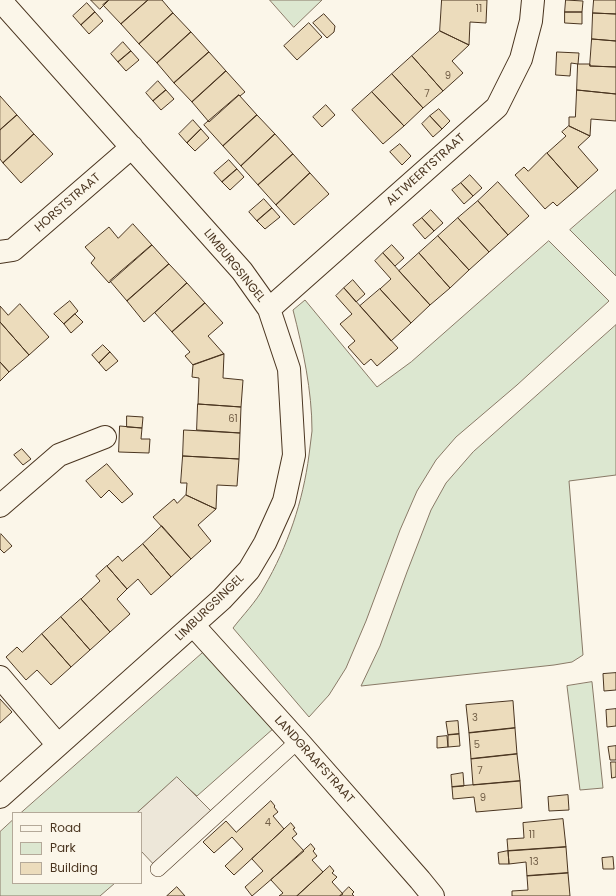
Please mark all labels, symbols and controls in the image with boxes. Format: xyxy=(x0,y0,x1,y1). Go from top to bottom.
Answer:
house number: 11 xyxy=(476,3,482,15)
house number: 9 xyxy=(445,70,451,82)
house number: 7 xyxy=(424,88,430,100)
street label: ALTWEERTSTRAAT xyxy=(384,131,468,209)
street label: HORSTSTRAAT xyxy=(32,171,104,235)
street label: LIMBURGSINGEL xyxy=(200,227,268,305)
house number: 61 xyxy=(228,413,238,425)
street label: LIMBURGSINGEL xyxy=(173,572,247,644)
house number: 3 xyxy=(472,712,478,724)
street label: LANDGRAAFSTRAAT xyxy=(271,713,357,807)
house number: 5 xyxy=(474,739,480,751)
house number: 7 xyxy=(477,765,483,777)
house number: 9 xyxy=(480,792,486,804)
legend xyxy=(12,812,142,884)
house number: 4 xyxy=(265,817,271,829)
text: Road xyxy=(50,819,81,836)
house number: 11 xyxy=(529,829,535,841)
text: Park xyxy=(50,839,76,856)
house number: 13 xyxy=(529,856,539,868)
text: Building xyxy=(50,859,98,876)

